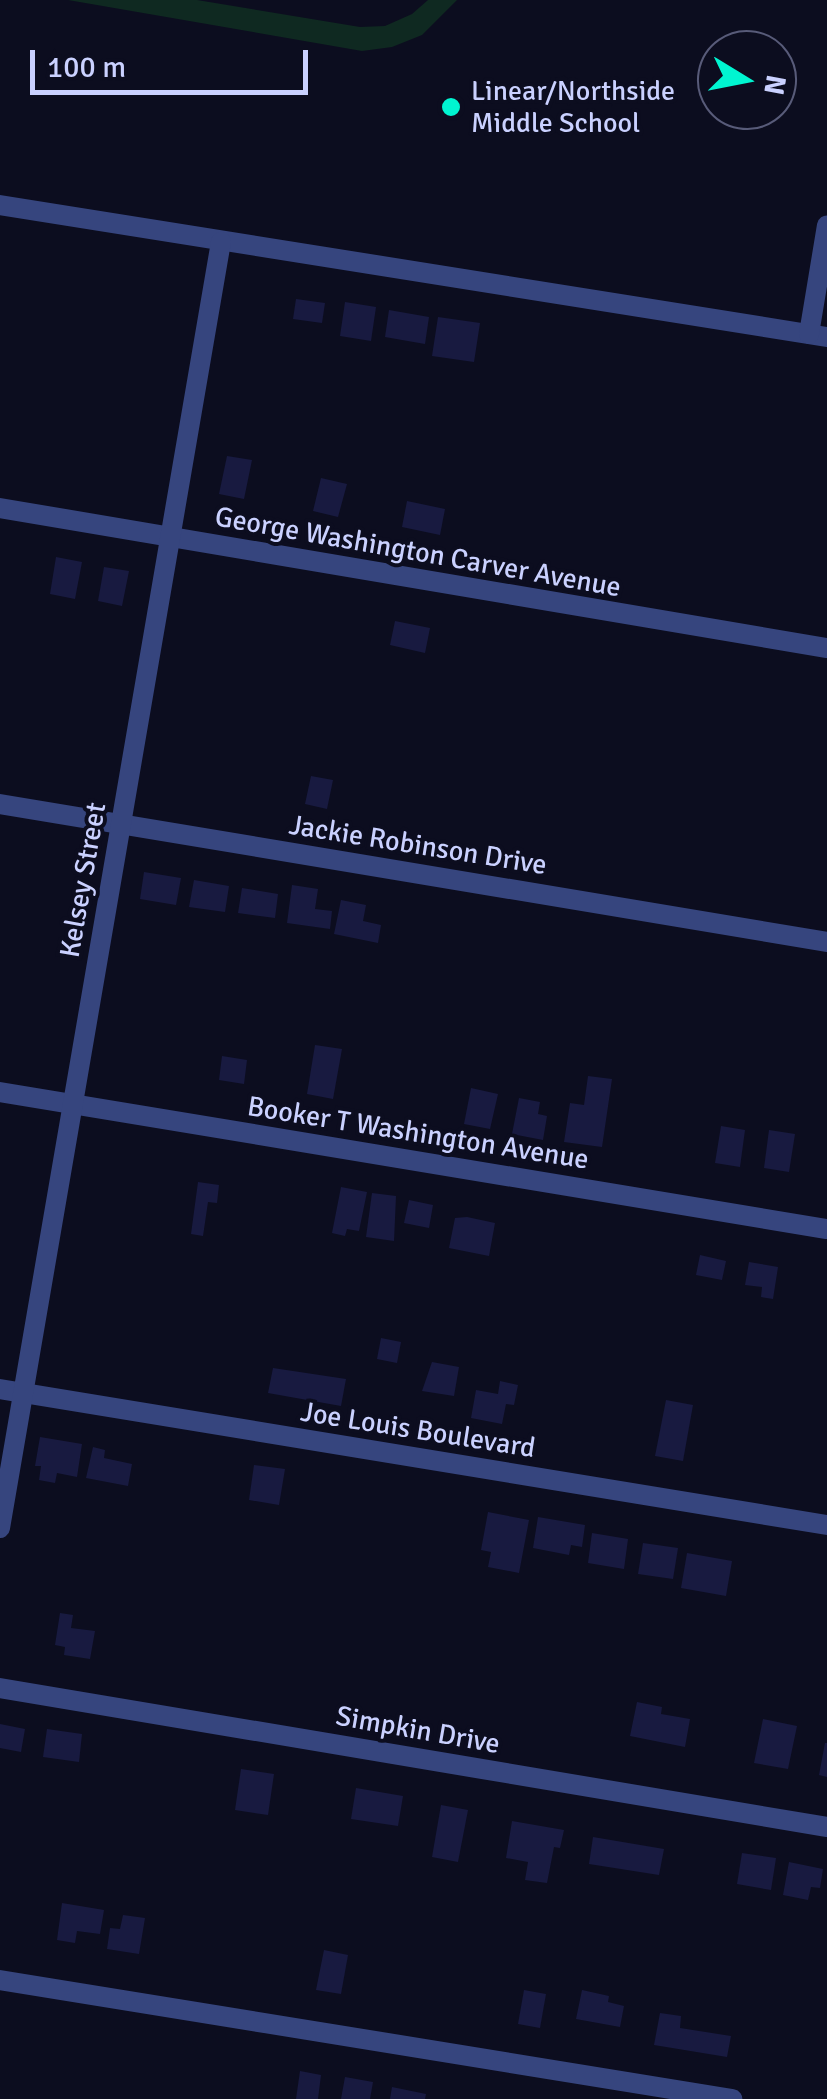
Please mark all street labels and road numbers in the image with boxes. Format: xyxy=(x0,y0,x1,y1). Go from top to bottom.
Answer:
street label: George Washington Carver Avenue xyxy=(212,500,624,604)
street label: Kelsey Street xyxy=(53,800,113,960)
street label: Jackie Robinson Drive xyxy=(287,808,549,882)
street label: Booker T Washington Avenue xyxy=(245,1089,591,1177)
street label: Joe Louis Boulevard xyxy=(298,1395,538,1465)
street label: Simpkin Drive xyxy=(333,1699,503,1761)

